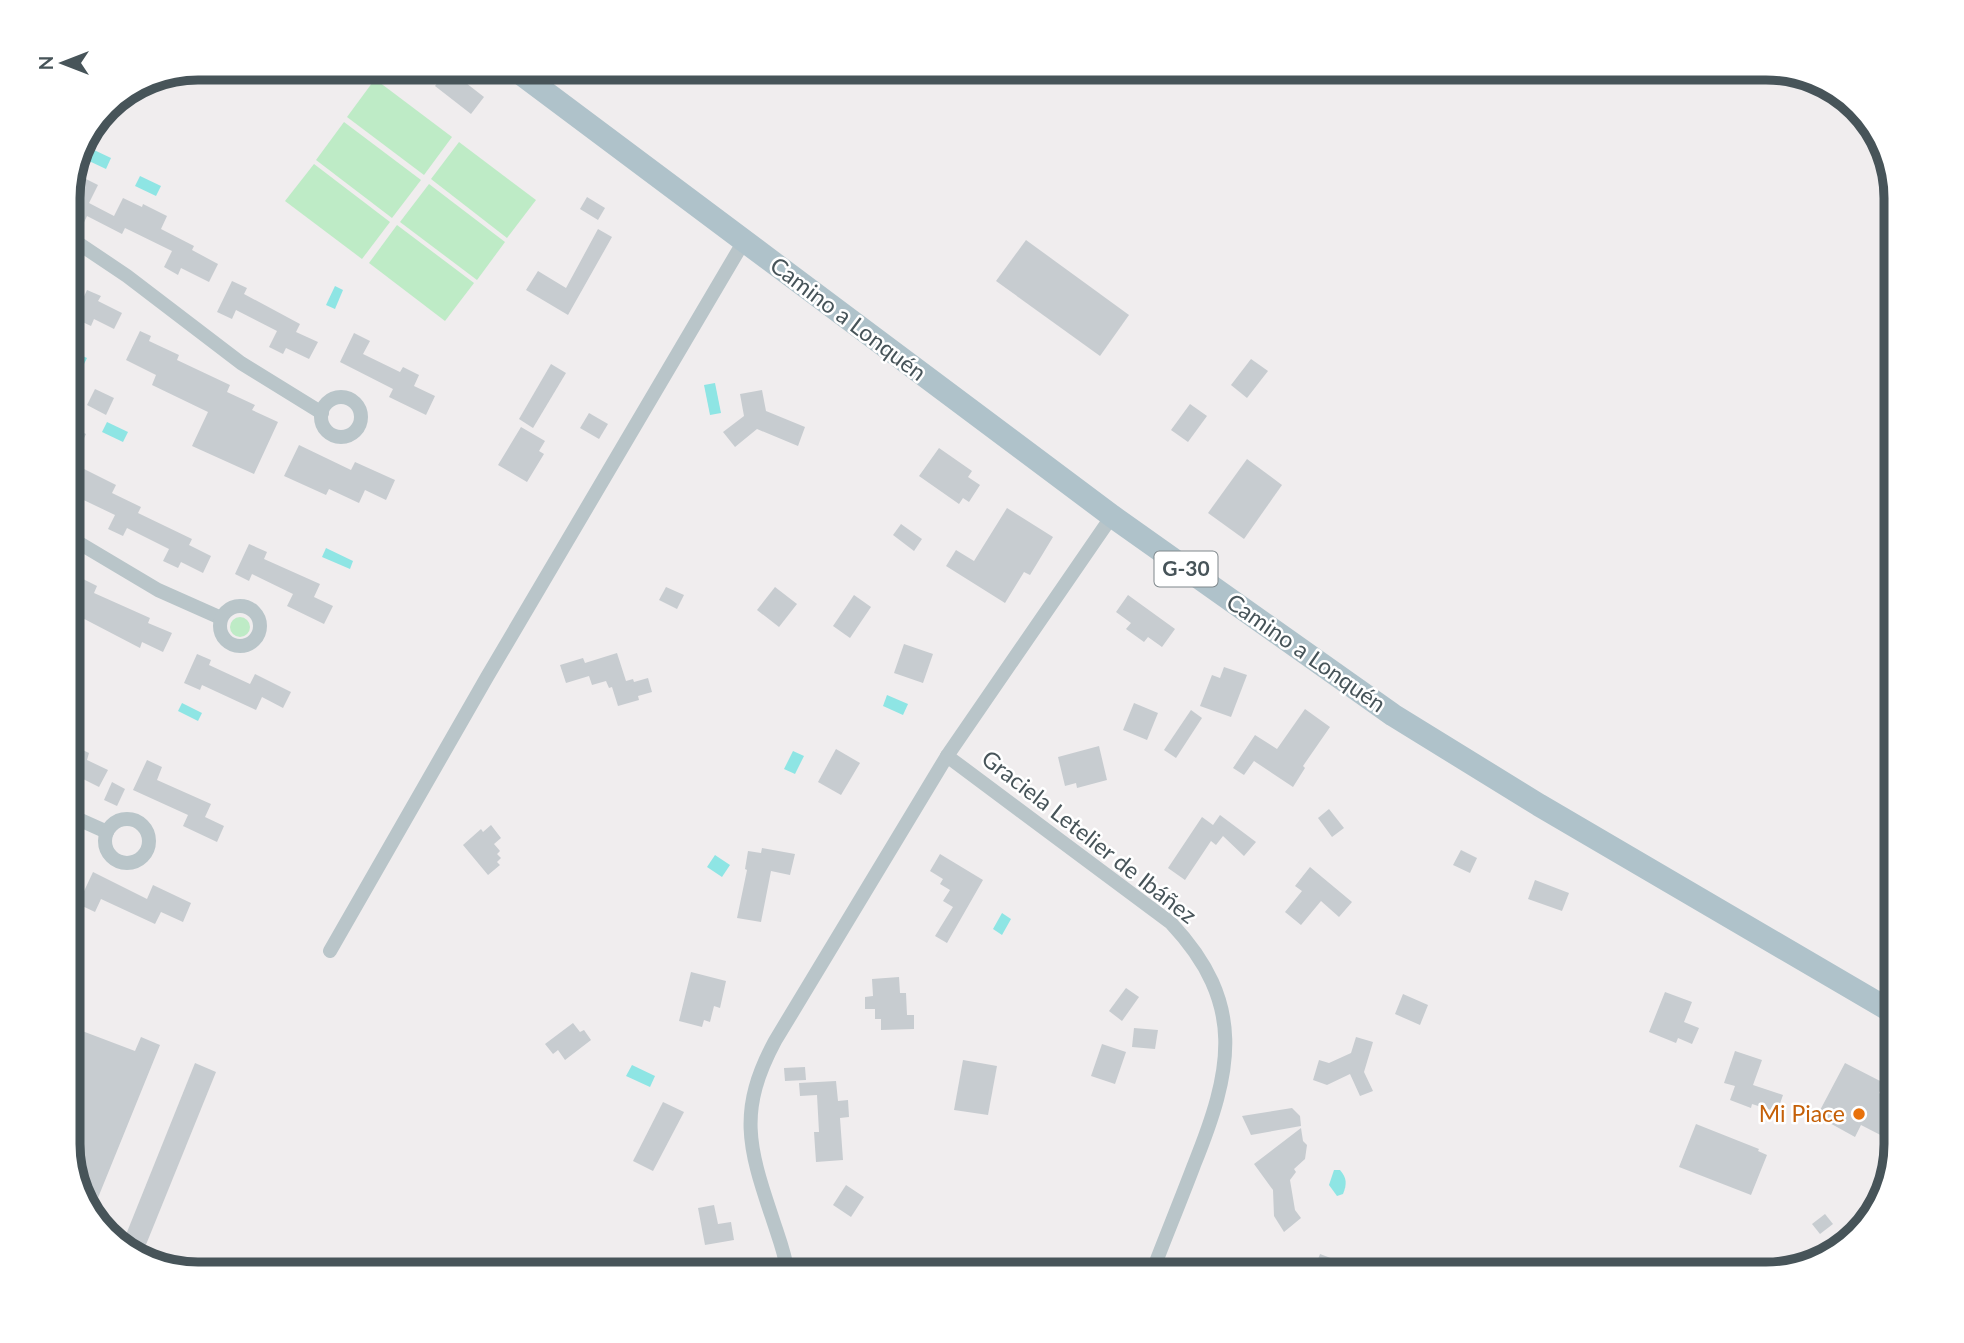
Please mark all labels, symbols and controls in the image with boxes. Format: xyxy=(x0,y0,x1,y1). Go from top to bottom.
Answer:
north arrow xyxy=(28,28,98,98)
text: N xyxy=(34,56,57,70)
street label: Camino a Lonquén xyxy=(765,250,932,386)
road number: G-30 xyxy=(1154,552,1218,586)
street label: Camino a Lonquén xyxy=(1222,587,1392,718)
street label: Graciela Letelier de Ibáñez xyxy=(977,744,1203,929)
place label: Mi Piace xyxy=(1759,1099,1845,1127)
marker: Mi Piace xyxy=(1851,1106,1867,1122)

